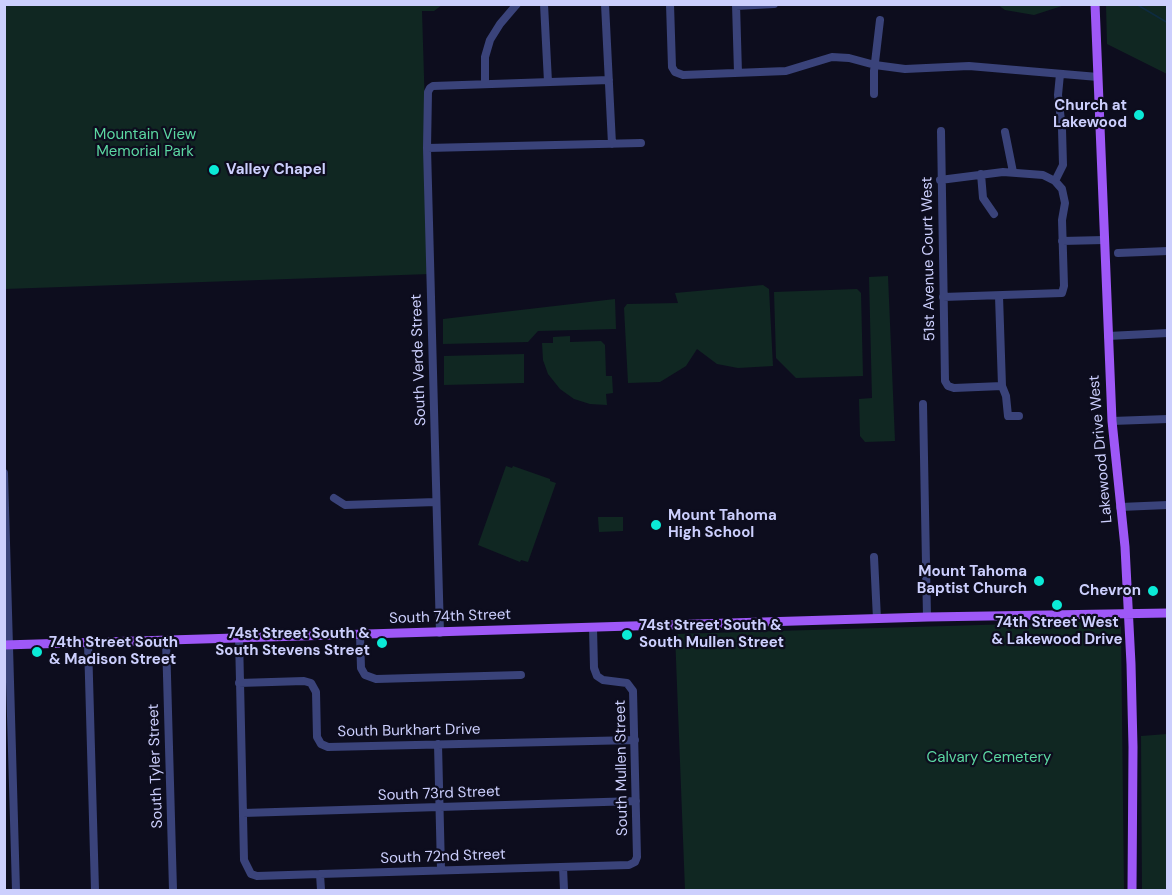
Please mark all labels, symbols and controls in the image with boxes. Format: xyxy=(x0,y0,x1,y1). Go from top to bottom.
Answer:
place label: Church at Lakewood xyxy=(1053,97,1127,132)
marker: Church at Lakewood xyxy=(1132,108,1146,122)
park label: Mountain View Memorial Park xyxy=(94,126,196,161)
place label: Valley Chapel xyxy=(226,161,326,179)
marker: Valley Chapel xyxy=(207,163,221,177)
street label: 51st Avenue Court West xyxy=(919,176,939,342)
street label: South Verde Street xyxy=(408,294,430,426)
street label: Lakewood Drive West xyxy=(1086,374,1116,524)
place label: Mount Tahoma High School xyxy=(668,507,777,542)
marker: Mount Tahoma High School xyxy=(649,518,663,532)
place label: Mount Tahoma Baptist Church xyxy=(917,563,1027,598)
marker: Mount Tahoma Baptist Church xyxy=(1032,574,1046,588)
place label: Chevron xyxy=(1079,582,1141,600)
marker: Chevron xyxy=(1146,584,1160,598)
marker: 74th Street West & Lakewood Drive xyxy=(1050,598,1064,612)
street label: South 74th Street xyxy=(389,606,511,628)
place label: 74th Street West & Lakewood Drive xyxy=(992,614,1122,649)
place label: 74st Street South & South Mullen Street xyxy=(639,617,784,652)
place label: 74st Street South & South Stevens Street xyxy=(215,625,370,660)
marker: 74st Street South & South Mullen Street xyxy=(620,628,634,642)
place label: 74th Street South & Madison Street xyxy=(49,634,178,669)
marker: 74st Street South & South Stevens Street xyxy=(375,636,389,650)
marker: 74th Street South & Madison Street xyxy=(30,645,44,659)
street label: South Mullen Street xyxy=(612,700,632,836)
street label: South Tyler Street xyxy=(145,703,167,829)
street label: South Burkhart Drive xyxy=(337,721,481,741)
park label: Calvary Cemetery xyxy=(927,749,1051,767)
street label: South 73rd Street xyxy=(378,783,500,805)
street label: South 72nd Street xyxy=(380,846,506,868)

